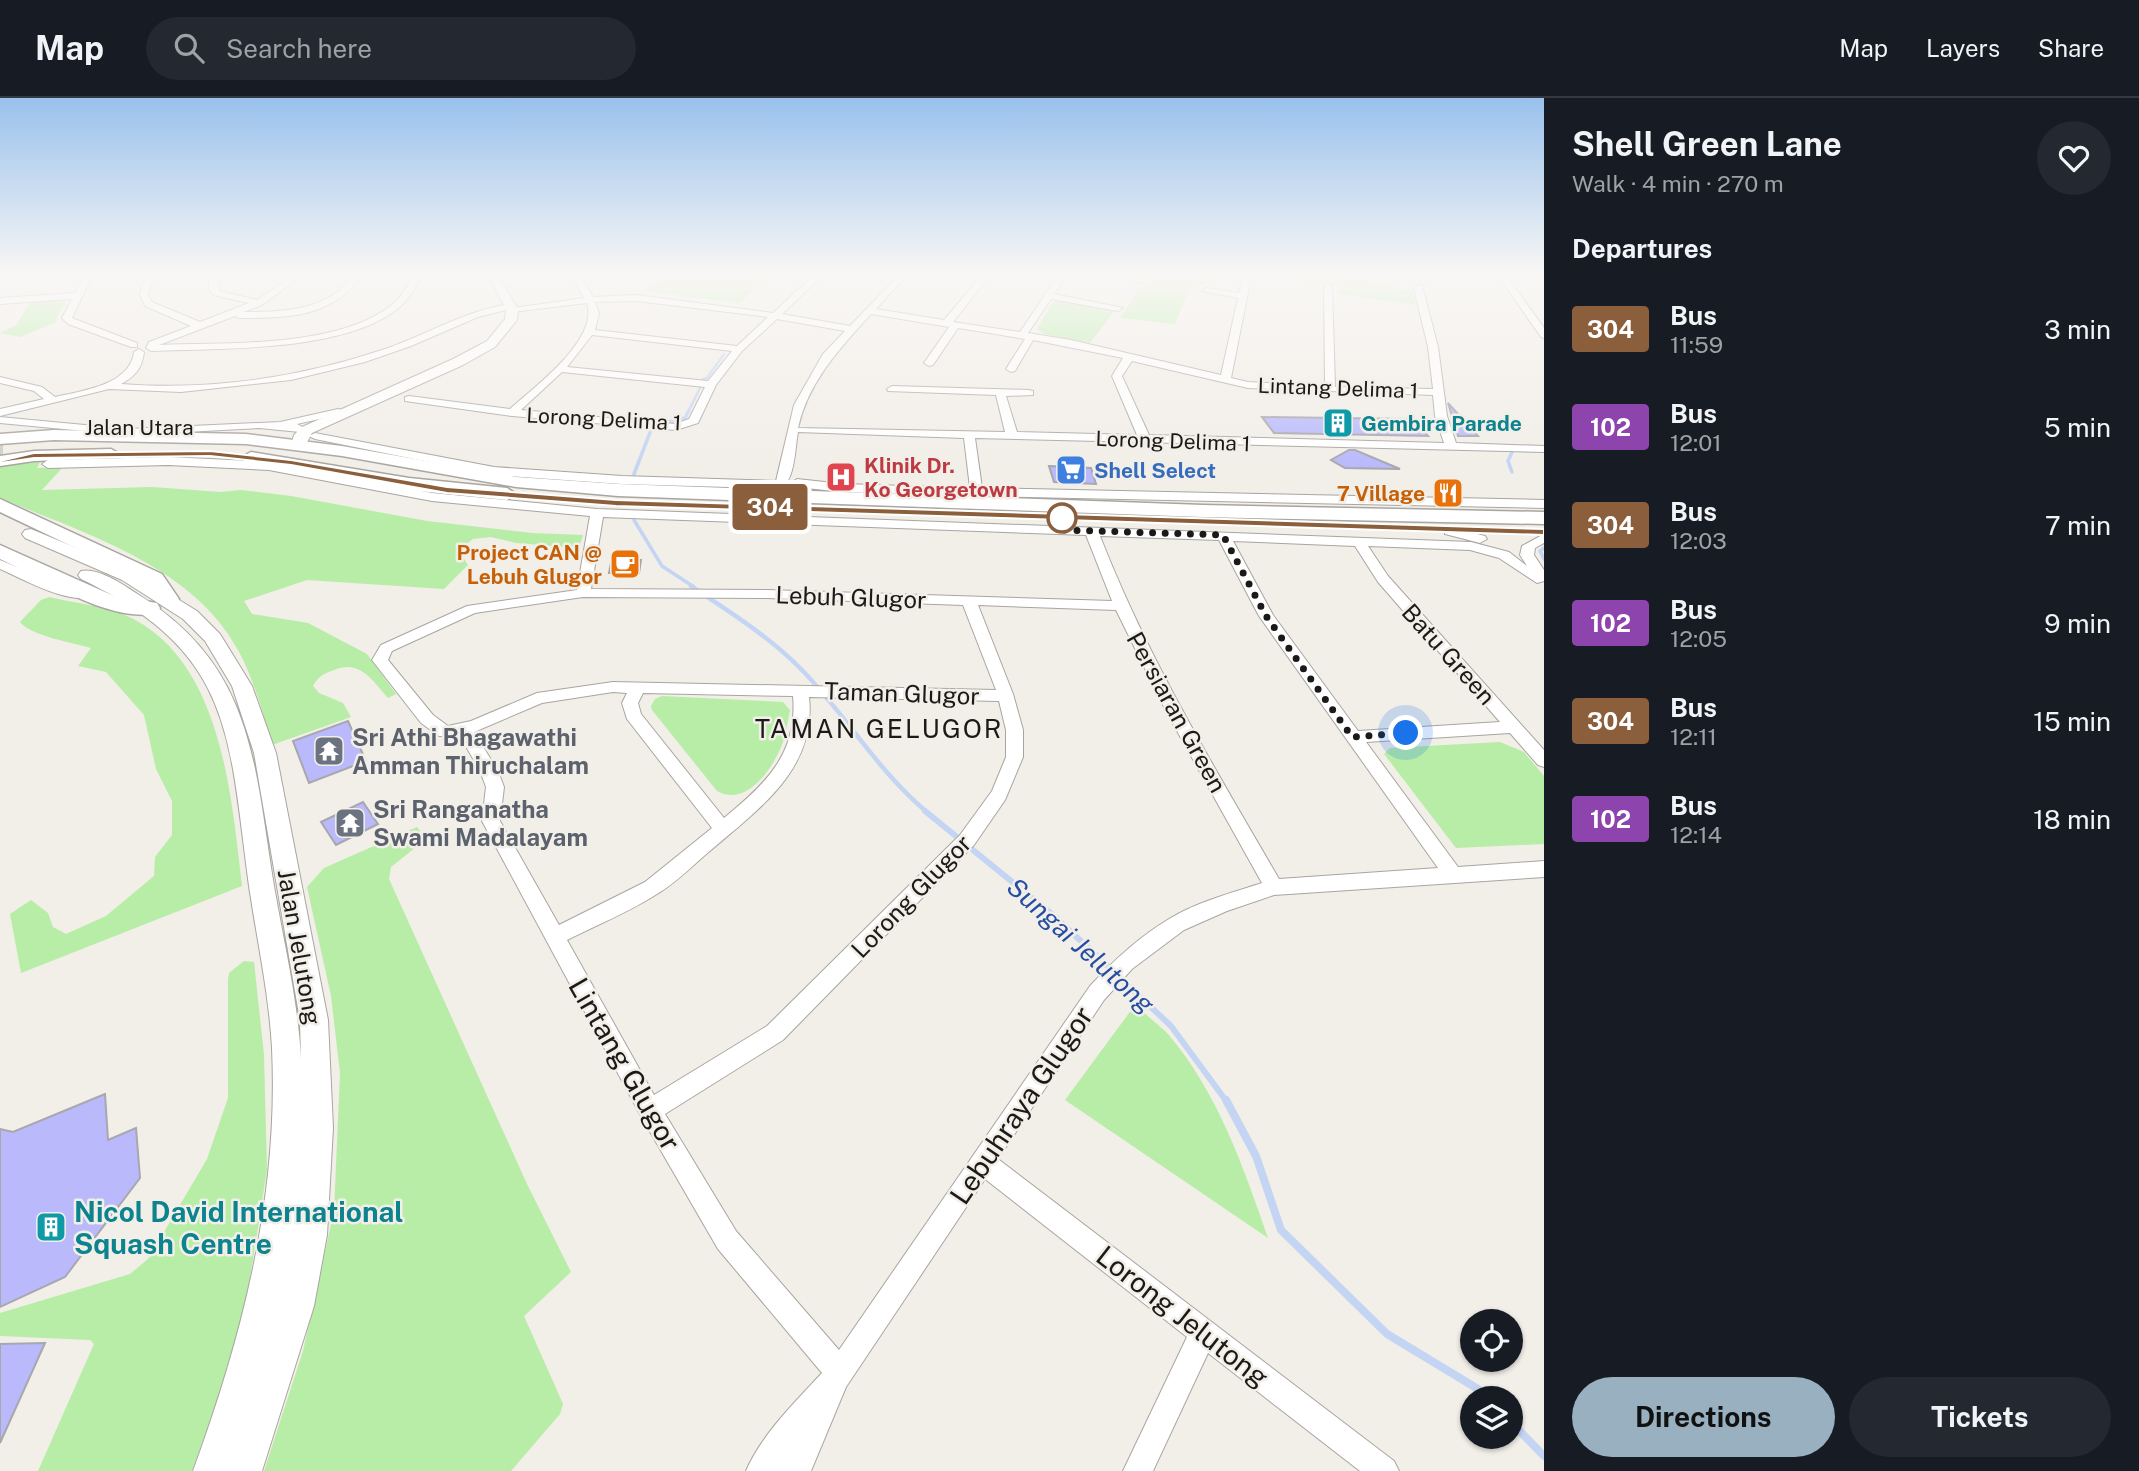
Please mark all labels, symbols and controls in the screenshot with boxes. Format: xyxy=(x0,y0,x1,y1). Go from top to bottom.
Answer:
search box xyxy=(146,17,636,80)
text: Map xyxy=(35,29,104,67)
icon: search xyxy=(170,29,208,67)
text: Search here xyxy=(226,33,372,64)
text: Map xyxy=(1839,34,1888,62)
text: Layers xyxy=(1926,34,2000,62)
text: Share xyxy=(2038,34,2104,62)
button: heart xyxy=(2037,121,2111,195)
text: Shell Green Lane xyxy=(1572,125,1842,163)
text: Walk · 4 min · 270 m xyxy=(1572,170,1784,197)
text: Departures xyxy=(1572,233,1712,264)
text: Bus xyxy=(1670,300,1717,331)
text: 3 min xyxy=(2044,314,2111,345)
text: 304 xyxy=(1587,315,1634,343)
text: 11:59 xyxy=(1670,331,1723,358)
street label: Lintang Delima 1 xyxy=(1257,373,1419,403)
text: Bus xyxy=(1670,398,1717,429)
street label: Lorong Delima 1 xyxy=(526,402,682,436)
building icon: Gembira Parade xyxy=(1321,406,1355,440)
place label: Gembira Parade xyxy=(1361,411,1522,436)
text: 5 min xyxy=(2044,412,2111,443)
text: 102 xyxy=(1590,413,1631,441)
street label: Jalan Utara xyxy=(84,415,194,440)
street label: Lorong Delima 1 xyxy=(1095,426,1251,456)
text: 12:01 xyxy=(1670,429,1722,456)
place label: Klinik Dr. Ko Georgetown xyxy=(864,453,1018,502)
supermarket icon: Shell Select xyxy=(1054,453,1088,487)
place label: Shell Select xyxy=(1094,458,1216,483)
hospital icon: Klinik Dr. Ko Georgetown xyxy=(824,460,858,494)
restaurant icon: 7 Village xyxy=(1431,476,1465,510)
place label: 7 Village xyxy=(1337,481,1425,506)
line badge: 304 xyxy=(730,484,810,530)
text: 304 xyxy=(746,493,794,521)
text: Bus xyxy=(1670,496,1717,527)
unlabelled marker xyxy=(1047,503,1077,533)
text: 7 min xyxy=(2045,510,2111,541)
text: 304 xyxy=(1587,511,1634,539)
text: 12:03 xyxy=(1670,527,1727,554)
place label: Project CAN @ Lebuh Glugor xyxy=(457,540,602,589)
cafe icon: Project CAN @ Lebuh Glugor xyxy=(608,547,642,581)
street label: Lebuh Glugor xyxy=(775,580,927,614)
text: Bus xyxy=(1670,594,1717,625)
street label: Batu Green xyxy=(1397,598,1501,710)
text: 9 min xyxy=(2044,608,2111,639)
text: 102 xyxy=(1590,609,1631,637)
text: 12:05 xyxy=(1670,625,1727,652)
street label: Persiaran Green xyxy=(1121,627,1233,797)
street label: Taman Glugor xyxy=(824,676,980,710)
text: Bus xyxy=(1670,692,1717,723)
text: 15 min xyxy=(2033,706,2111,737)
text: 304 xyxy=(1587,707,1634,735)
district label: TAMAN GELUGOR xyxy=(755,713,1003,744)
your location xyxy=(1388,715,1423,750)
place label: Sri Athi Bhagawathi Amman Thiruchalam xyxy=(352,723,589,779)
text: 12:11 xyxy=(1670,723,1717,750)
temple icon: Sri Athi Bhagawathi Amman Thiruchalam xyxy=(312,734,346,768)
text: Bus xyxy=(1670,790,1717,821)
place label: Sri Ranganatha Swami Madalayam xyxy=(373,795,588,851)
text: 18 min xyxy=(2033,804,2111,835)
text: 102 xyxy=(1590,805,1631,833)
temple icon: Sri Ranganatha Swami Madalayam xyxy=(333,806,367,840)
text: 12:14 xyxy=(1670,821,1722,848)
street label: Lorong Glugor xyxy=(845,829,977,963)
street label: Jalan Jelutong xyxy=(273,867,327,1027)
water label: Sungai Jelutong xyxy=(1001,871,1161,1020)
street label: Lintang Glugor xyxy=(562,972,688,1156)
street label: Lebuhraya Glugor xyxy=(943,1000,1099,1210)
place label: Nicol David International Squash Centre xyxy=(74,1195,403,1260)
building icon: Nicol David International Squash Centre xyxy=(34,1210,68,1244)
street label: Lorong Jelutong xyxy=(1090,1239,1276,1393)
map controls xyxy=(1460,1309,1523,1449)
button: locate xyxy=(1460,1309,1523,1372)
button: Directions xyxy=(1572,1377,1835,1457)
button: Tickets xyxy=(1849,1377,2111,1457)
button: layers xyxy=(1460,1386,1523,1449)

